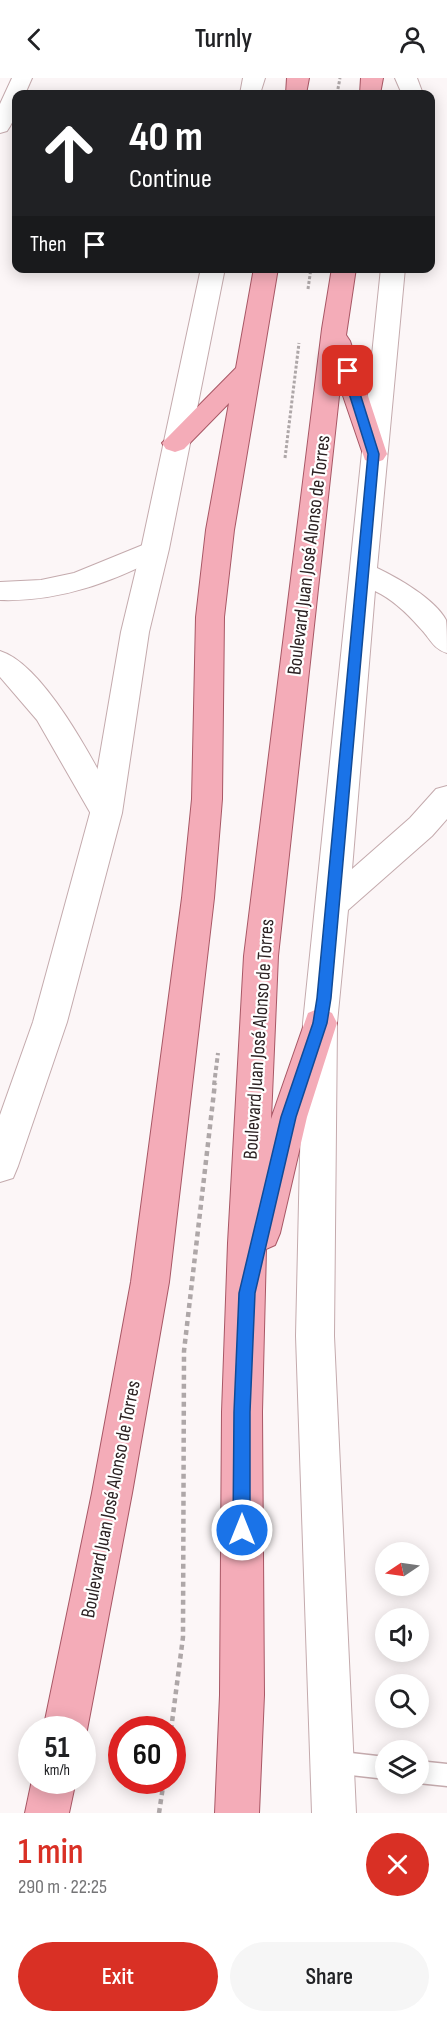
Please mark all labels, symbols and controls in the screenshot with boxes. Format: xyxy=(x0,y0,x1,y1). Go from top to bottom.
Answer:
icon: back xyxy=(18,23,51,56)
text: Turnly xyxy=(195,23,252,55)
icon: person xyxy=(396,23,429,56)
text: 40 m xyxy=(129,112,203,163)
icon: ahead xyxy=(30,114,108,192)
text: Continue xyxy=(129,163,212,195)
icon: arrive xyxy=(78,228,111,261)
text: Then xyxy=(30,231,66,258)
pin xyxy=(322,345,373,396)
icon: arrive xyxy=(331,354,364,387)
street label: Boulevard Juan José Alonso de Torres xyxy=(282,434,336,676)
street label: Boulevard Juan José Alonso de Torres xyxy=(239,918,279,1160)
street label: Boulevard Juan José Alonso de Torres xyxy=(76,1379,146,1620)
position arrow xyxy=(210,1498,274,1562)
north arrow xyxy=(375,1542,429,1596)
map controls xyxy=(375,1542,429,1794)
button: sound xyxy=(375,1608,429,1662)
button: search xyxy=(375,1674,429,1728)
speed limit sign: 60 xyxy=(108,1716,186,1794)
text: 51 xyxy=(45,1730,69,1766)
button: layers xyxy=(375,1740,429,1794)
text: km/h xyxy=(44,1761,70,1780)
text: 1 min xyxy=(18,1831,83,1874)
button: close xyxy=(366,1833,429,1896)
text: 290 m · 22:25 xyxy=(18,1875,107,1899)
button: Exit xyxy=(18,1942,218,2011)
button: Share xyxy=(230,1942,429,2011)

